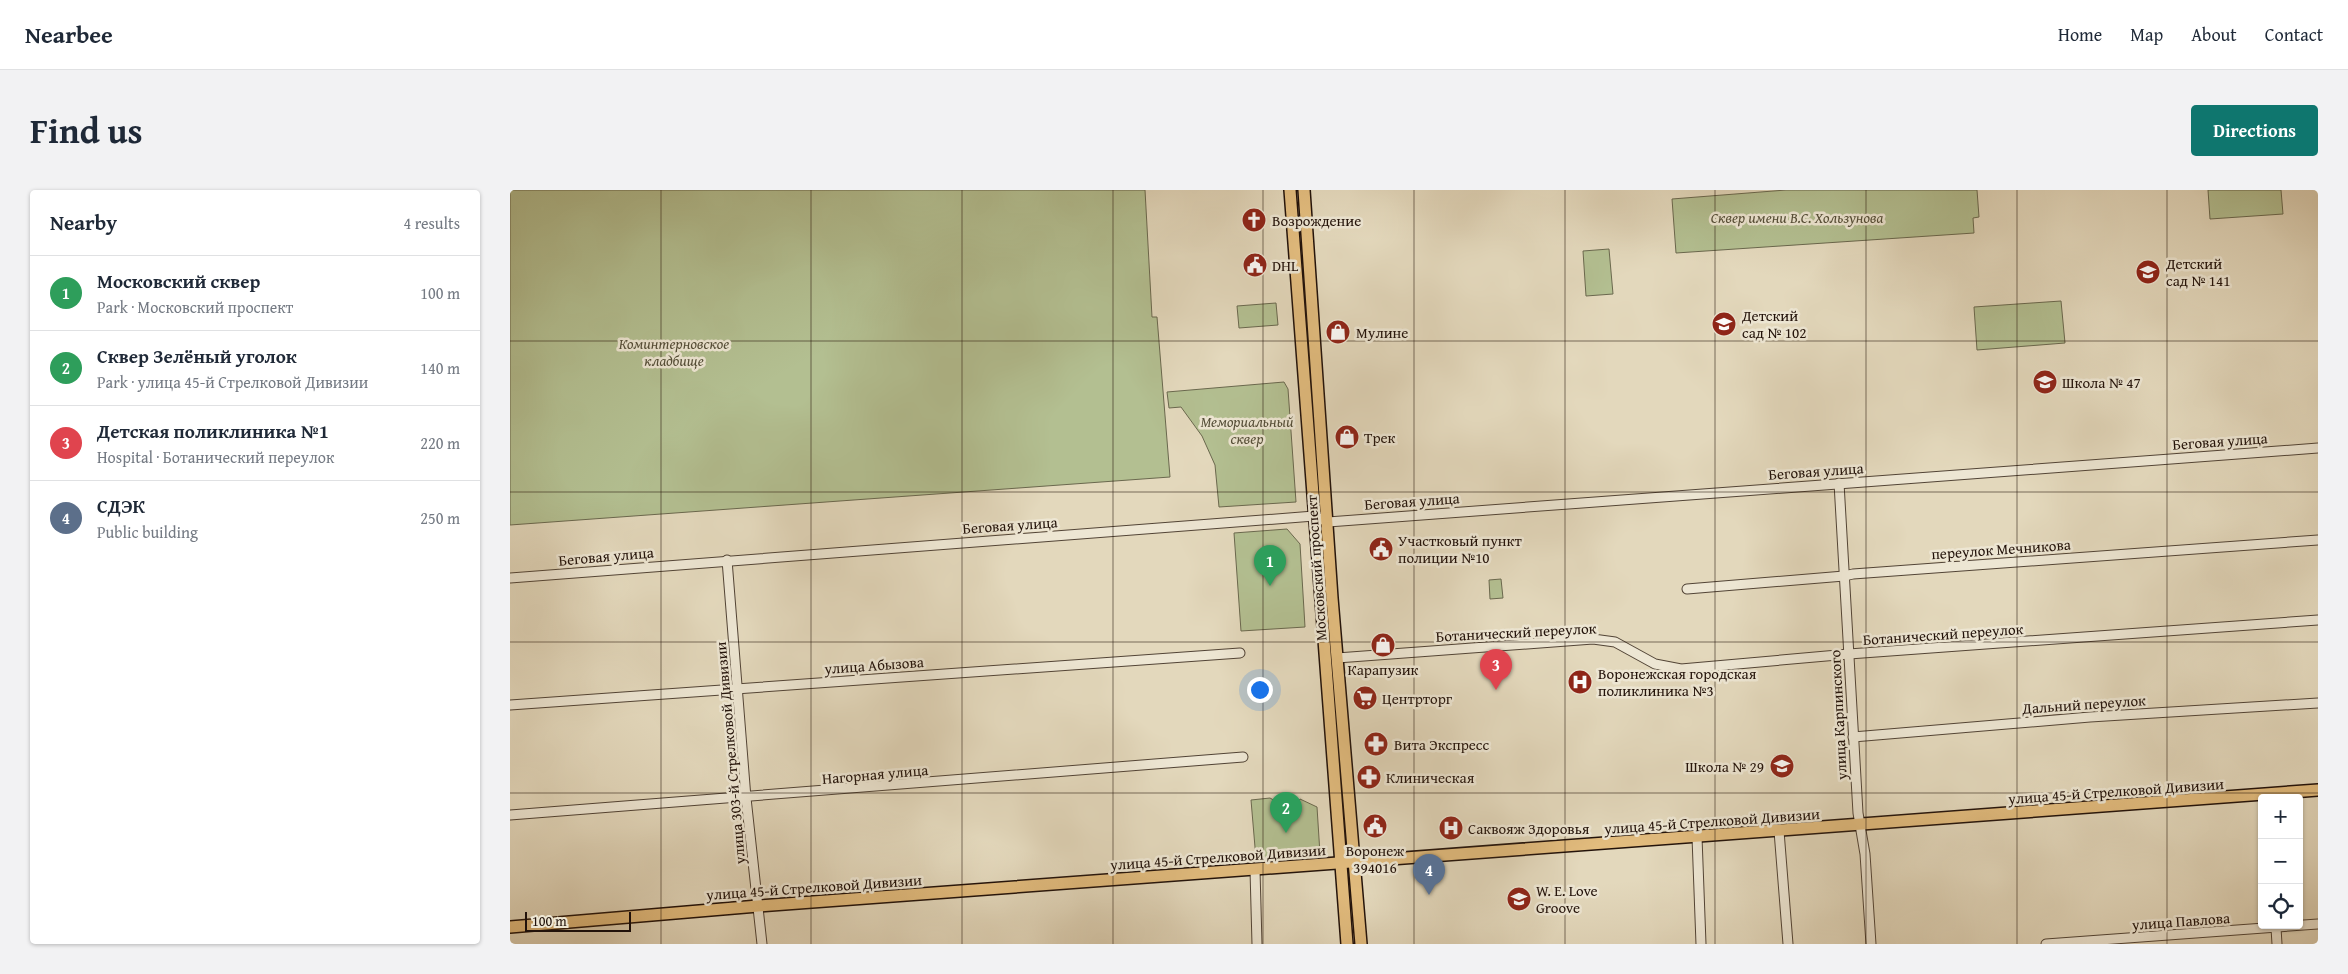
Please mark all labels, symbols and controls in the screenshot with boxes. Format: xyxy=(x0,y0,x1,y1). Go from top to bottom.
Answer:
text: Nearbee xyxy=(25,17,113,52)
text: Home xyxy=(2058,21,2102,48)
text: Map xyxy=(2130,21,2163,48)
text: About xyxy=(2191,21,2237,48)
text: Contact xyxy=(2265,21,2323,48)
text: Find us xyxy=(30,105,143,156)
button: Directions xyxy=(2191,105,2318,156)
text: Nearby xyxy=(50,207,117,238)
church icon: Возрождение xyxy=(1241,207,1267,233)
park label: Сквер имени В.С. Хользунова xyxy=(1711,207,1883,228)
place label: Возрождение xyxy=(1272,210,1361,231)
text: 4 results xyxy=(403,211,460,235)
public building icon: DHL xyxy=(1242,252,1268,278)
place label: Детский сад № 141 xyxy=(2165,253,2230,291)
place label: DHL xyxy=(1272,255,1299,276)
school or university icon: Детский сад № 141 xyxy=(2135,259,2161,285)
text: Московский сквер xyxy=(97,267,260,295)
text: 1 xyxy=(62,281,70,305)
text: 100 m xyxy=(420,281,460,305)
text: Park · Московский проспект xyxy=(97,295,293,319)
place label: Детский сад № 102 xyxy=(1741,305,1806,343)
school or university icon: Детский сад № 102 xyxy=(1711,311,1737,337)
shop icon: Мулине xyxy=(1325,319,1351,345)
place label: Мулине xyxy=(1356,322,1408,343)
park label: Коминтерновское кладбище xyxy=(619,333,729,371)
text: Сквер Зелёный уголок xyxy=(97,342,297,370)
text: 2 xyxy=(62,356,70,380)
text: 140 m xyxy=(420,356,460,380)
school or university icon: Школа № 47 xyxy=(2032,369,2058,395)
text: Park · улица 45-й Стрелковой Дивизии xyxy=(97,370,368,394)
place label: Школа № 47 xyxy=(2062,372,2141,393)
park label: Мемориальный сквер xyxy=(1200,411,1294,449)
text: Детская поликлиника №1 xyxy=(97,417,329,445)
shop icon: Трек xyxy=(1334,424,1360,450)
place label: Трек xyxy=(1364,427,1396,448)
street label: Беговая улица xyxy=(2172,427,2269,455)
text: 3 xyxy=(62,431,70,455)
text: 220 m xyxy=(420,431,460,455)
text: Hospital · Ботанический переулок xyxy=(97,445,334,469)
street label: Беговая улица xyxy=(1768,457,1865,485)
street label: Беговая улица xyxy=(1364,487,1461,515)
text: СДЭК xyxy=(97,492,145,520)
street label: Московский проспект xyxy=(1300,494,1332,642)
text: 4 xyxy=(62,506,70,530)
text: 250 m xyxy=(420,506,460,530)
street label: Беговая улица xyxy=(962,511,1059,539)
text: Public building xyxy=(97,520,198,544)
place label: Участковый пункт полиции №10 xyxy=(1398,530,1522,568)
street label: переулок Мечникова xyxy=(1931,534,2072,564)
public building icon: Участковый пункт полиции №10 xyxy=(1368,536,1394,562)
street label: Беговая улица xyxy=(558,541,655,571)
pin: 1 xyxy=(1254,545,1286,586)
street label: Ботанический переулок xyxy=(1435,617,1597,647)
street label: Ботанический переулок xyxy=(1862,618,2024,650)
shop icon: Карапузик xyxy=(1370,632,1396,658)
street label: улица 303-й Стрелковой Дивизии xyxy=(710,641,750,866)
pin: 3 xyxy=(1480,649,1512,690)
street label: улица Карпинского xyxy=(1824,649,1852,782)
street label: улица Абызова xyxy=(823,651,925,679)
place label: Карапузик xyxy=(1348,659,1419,680)
place label: Воронежская городская поликлиника №3 xyxy=(1598,663,1757,701)
hospital icon: Воронежская городская поликлиника №3 xyxy=(1567,669,1593,695)
your location xyxy=(1247,677,1273,703)
supermarket icon: Центрторг xyxy=(1352,685,1378,711)
place label: Центрторг xyxy=(1382,688,1453,709)
street label: Дальний переулок xyxy=(2020,689,2147,719)
pharmacy icon: Вита Экспресс xyxy=(1363,731,1389,757)
place label: Вита Экспресс xyxy=(1394,734,1489,755)
school or university icon: Школа № 29 xyxy=(1769,753,1795,779)
place label: Школа № 29 xyxy=(1685,756,1764,777)
street label: Нагорная улица xyxy=(821,759,930,789)
pharmacy icon: Клиническая xyxy=(1356,764,1382,790)
place label: Клиническая xyxy=(1386,767,1475,788)
street label: улица 45-й Стрелковой Дивизии xyxy=(2006,773,2225,809)
pin: 2 xyxy=(1270,792,1302,833)
map controls xyxy=(2258,794,2303,929)
button: + xyxy=(2258,794,2303,839)
street label: улица 45-й Стрелковой Дивизии xyxy=(1602,803,1821,839)
public building icon: Воронеж 394016 xyxy=(1362,813,1388,839)
hospital icon: Саквояж Здоровья xyxy=(1438,815,1464,841)
place label: Саквояж Здоровья xyxy=(1468,818,1590,839)
street label: улица 45-й Стрелковой Дивизии xyxy=(1108,839,1327,875)
button: − xyxy=(2258,839,2303,884)
place label: Воронеж 394016 xyxy=(1346,840,1404,878)
pin: 4 xyxy=(1413,854,1445,895)
street label: улица 45-й Стрелковой Дивизии xyxy=(704,869,923,905)
place label: W. E. Love Groove xyxy=(1536,880,1598,918)
button: locate xyxy=(2258,884,2303,929)
school or university icon: W. E. Love Groove xyxy=(1506,886,1532,912)
street label: улица Павлова xyxy=(2130,907,2232,935)
scale bar xyxy=(525,909,631,932)
text: 100 m xyxy=(532,911,567,931)

